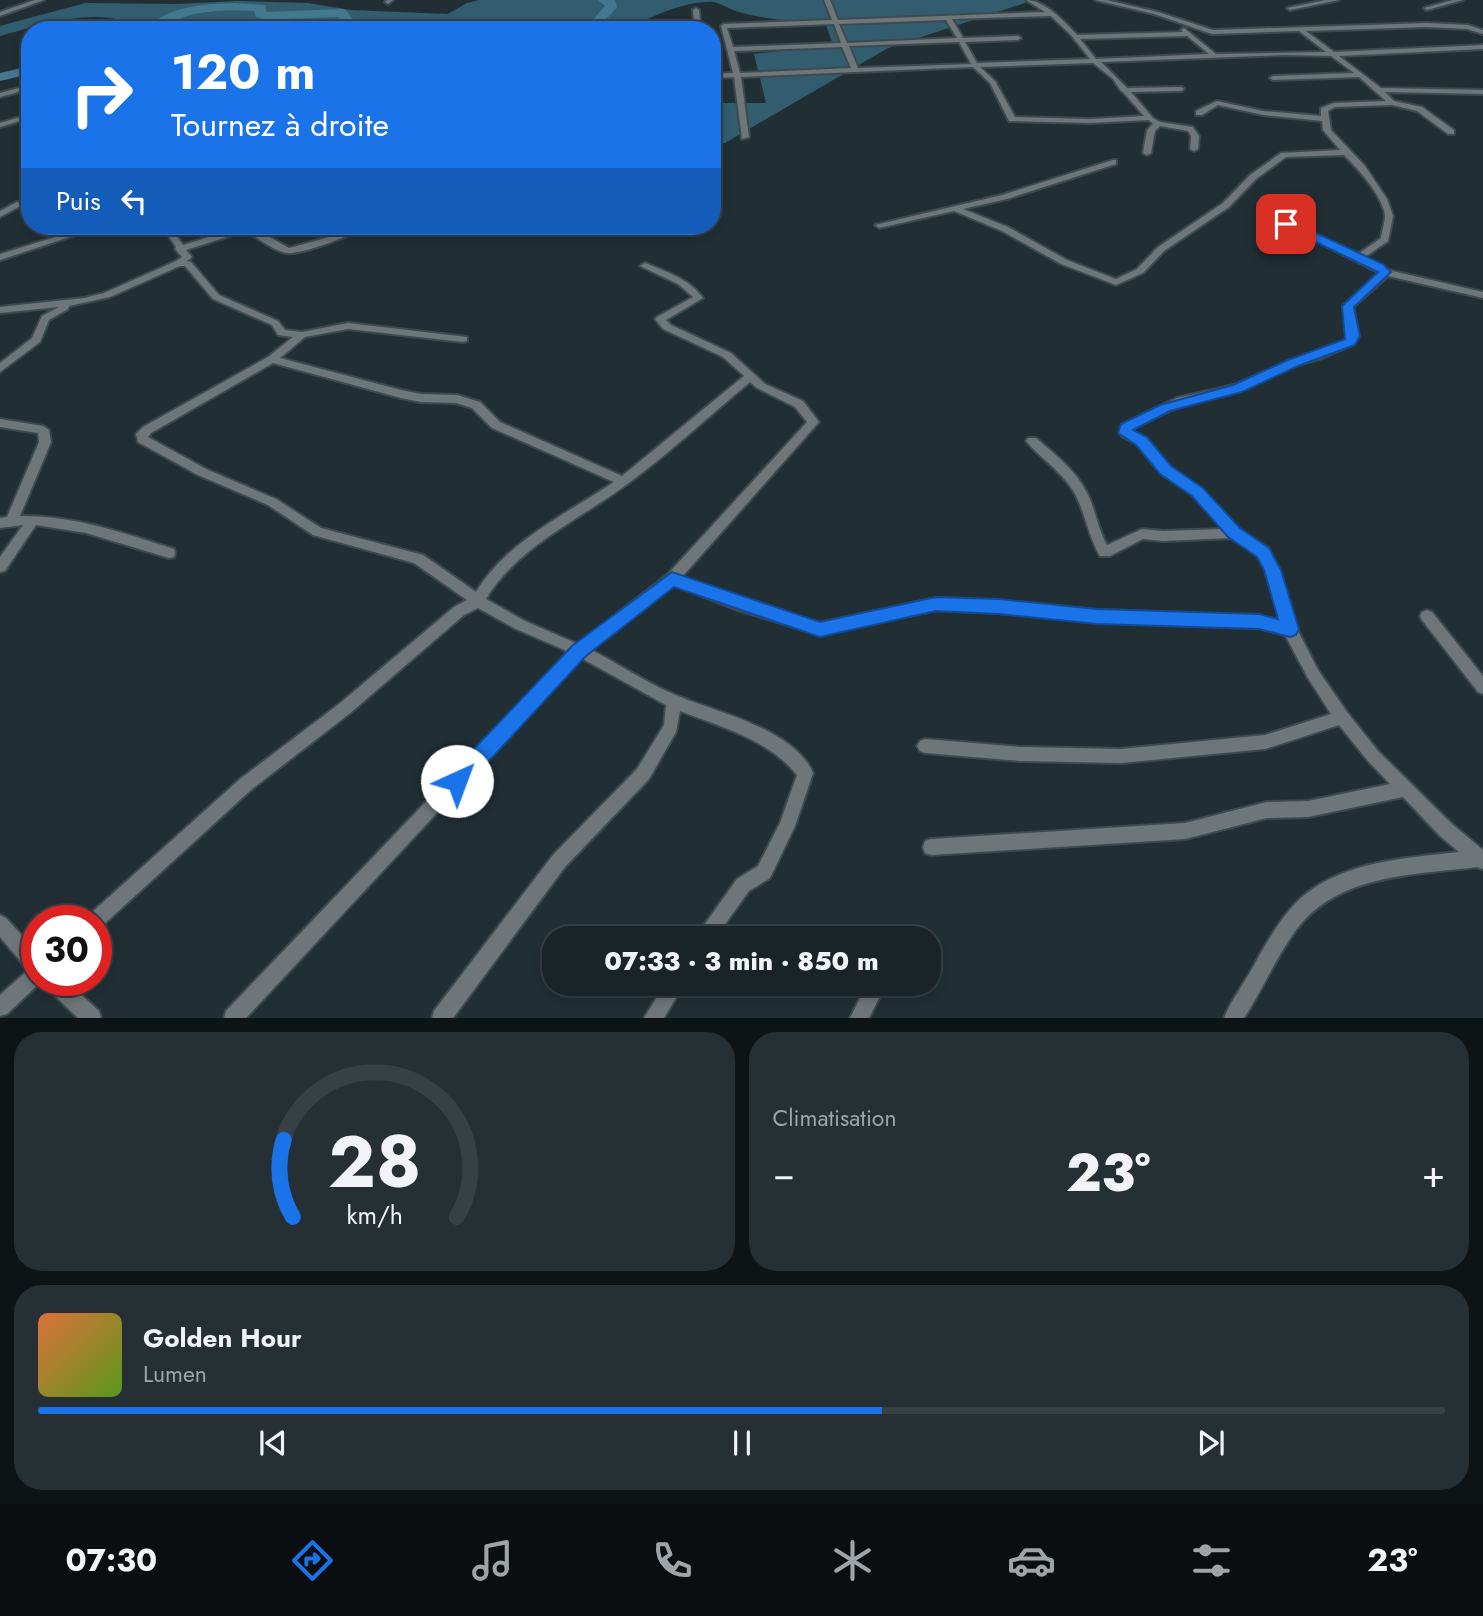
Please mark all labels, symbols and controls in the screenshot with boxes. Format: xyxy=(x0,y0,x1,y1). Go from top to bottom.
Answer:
text: 120 m xyxy=(171,37,315,107)
icon: right xyxy=(56,49,147,140)
text: Tournez à droite xyxy=(171,102,389,148)
text: Puis xyxy=(56,182,101,220)
icon: left xyxy=(115,182,153,220)
pin xyxy=(1256,194,1316,254)
icon: arrive xyxy=(1267,205,1305,243)
position arrow xyxy=(420,744,494,818)
speed limit sign: 30 xyxy=(21,905,112,996)
text: 07:33 · 3 min · 850 m xyxy=(604,942,879,980)
text: Climatisation xyxy=(773,1101,897,1135)
text: 28 xyxy=(328,1110,421,1215)
text: 23° xyxy=(1066,1135,1151,1211)
text: − xyxy=(773,1146,795,1201)
text: + xyxy=(1422,1146,1445,1201)
text: km/h xyxy=(346,1197,403,1233)
text: Golden Hour xyxy=(143,1319,302,1357)
text: Lumen xyxy=(143,1357,207,1391)
icon: previous xyxy=(254,1424,292,1462)
icon: pause xyxy=(723,1424,761,1462)
icon: next xyxy=(1192,1424,1230,1462)
icon: directions xyxy=(288,1536,337,1585)
icon: music xyxy=(468,1536,517,1585)
icon: phone xyxy=(648,1536,697,1585)
icon: climate xyxy=(828,1536,877,1585)
icon: car xyxy=(1007,1536,1056,1585)
icon: filters xyxy=(1187,1536,1236,1585)
text: 07:30 xyxy=(65,1537,157,1583)
text: 23° xyxy=(1367,1537,1418,1583)

